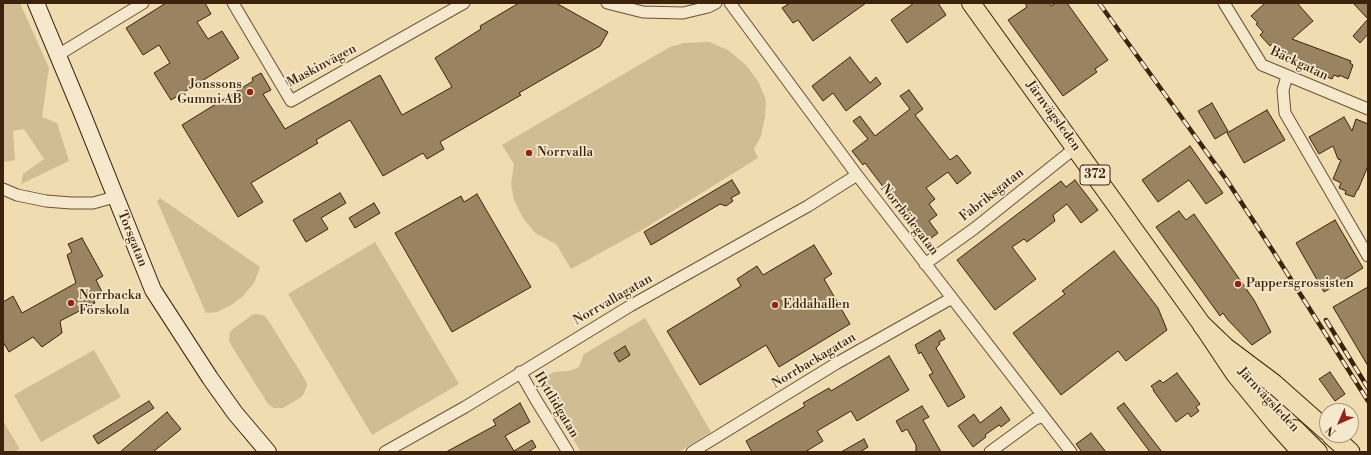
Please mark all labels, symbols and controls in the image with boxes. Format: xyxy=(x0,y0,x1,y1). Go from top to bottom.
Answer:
street label: Maskinvägen xyxy=(285,41,359,91)
street label: Bäckgatan xyxy=(1268,44,1330,84)
place label: Jonssons Gummi AB xyxy=(177,77,242,108)
street label: Järnvägsleden xyxy=(1022,78,1084,154)
marker: Jonssons Gummi AB xyxy=(245,87,255,97)
place label: Norrvalla xyxy=(537,145,593,161)
marker: Norrvalla xyxy=(524,148,534,158)
street label: Fabriksgatan xyxy=(957,165,1027,225)
road number: 372 xyxy=(1080,165,1110,185)
street label: Norrbölegatan xyxy=(876,181,942,259)
street label: Torsgatan xyxy=(114,209,150,269)
street label: Norrvallagatan xyxy=(571,271,655,329)
place label: Pappersgrossisten xyxy=(1246,276,1354,292)
marker: Pappersgrossisten xyxy=(1233,279,1243,289)
place label: Norrbacka Förskola xyxy=(79,288,142,319)
place label: Eddahallen xyxy=(783,297,850,313)
marker: Norrbacka Förskola xyxy=(66,298,76,308)
marker: Eddahallen xyxy=(770,300,780,310)
street label: Norrbackagatan xyxy=(769,330,859,392)
street label: Järnvägsleden xyxy=(1234,364,1302,436)
street label: Hyttlidgatan xyxy=(530,369,582,441)
north arrow xyxy=(1319,403,1359,443)
text: N xyxy=(1323,423,1339,439)

